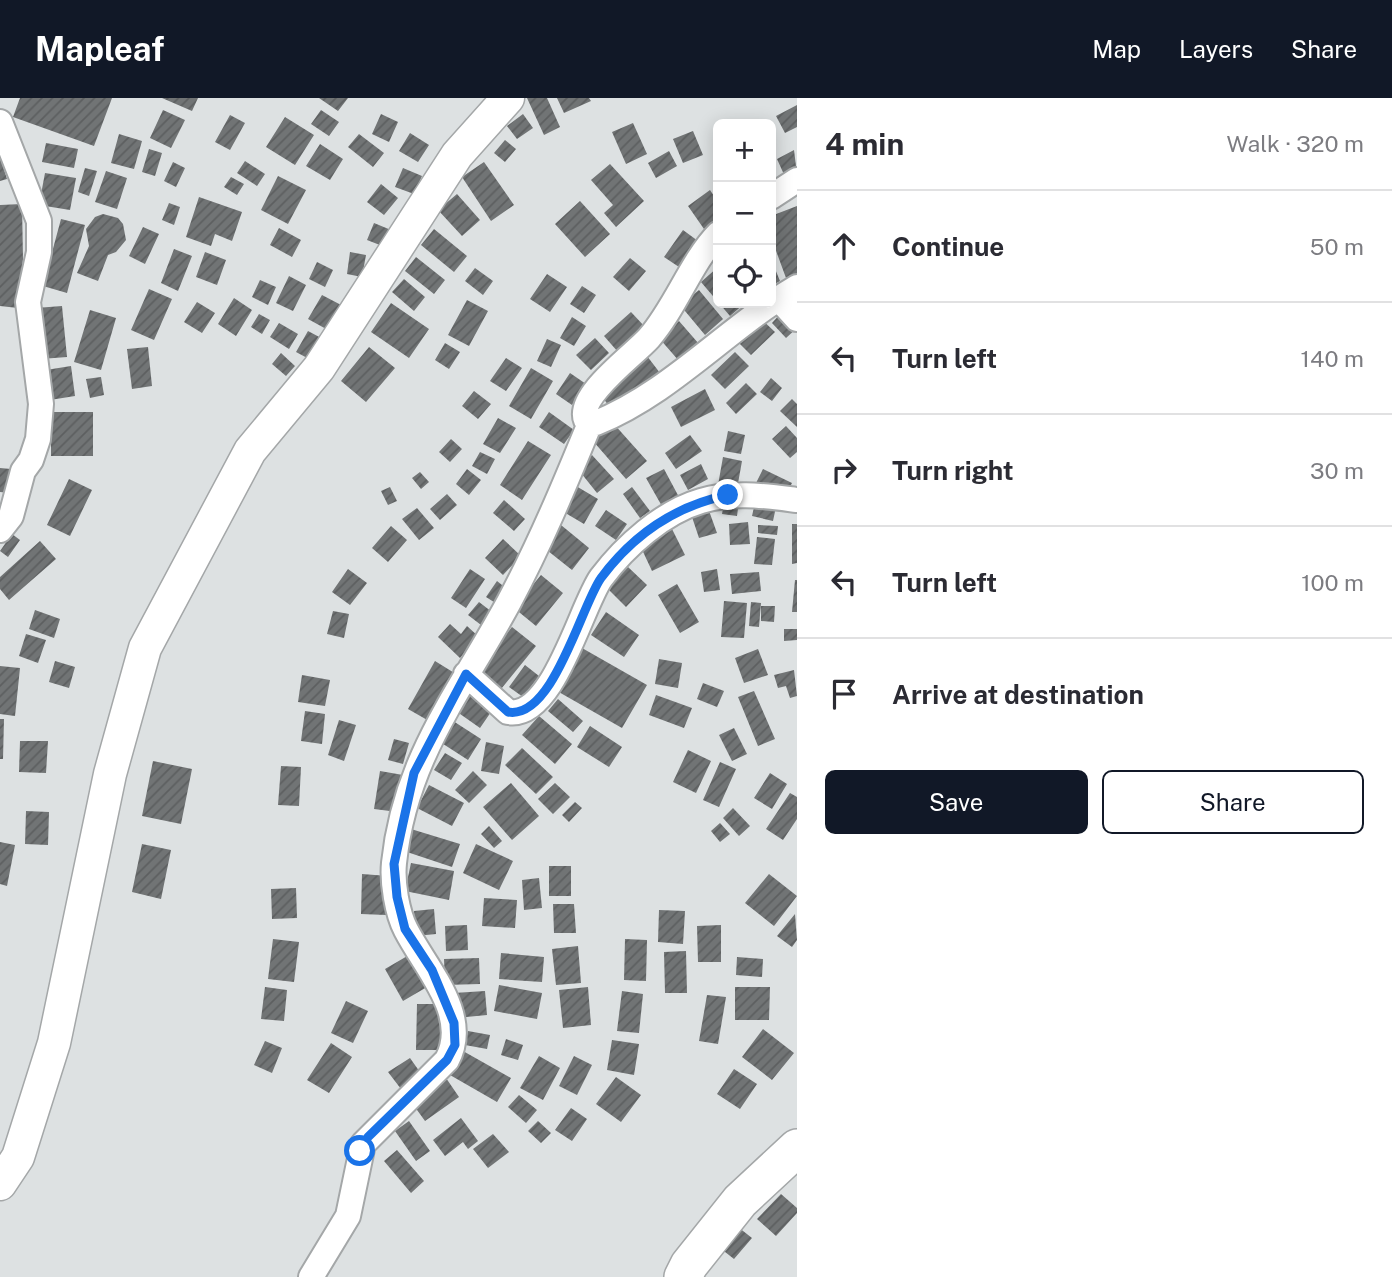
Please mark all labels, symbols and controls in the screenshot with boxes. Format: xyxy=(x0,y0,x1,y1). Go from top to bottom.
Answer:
text: Mapleaf xyxy=(35,30,164,68)
text: Map xyxy=(1092,35,1141,63)
text: Layers xyxy=(1179,35,1253,63)
text: Share xyxy=(1291,35,1357,63)
map controls xyxy=(713,119,776,308)
button: + xyxy=(713,119,776,182)
text: 4 min xyxy=(825,126,904,162)
text: Walk · 320 m xyxy=(1227,130,1364,157)
button: − xyxy=(713,182,776,245)
icon: ahead xyxy=(825,227,863,265)
text: Continue xyxy=(892,231,1004,262)
text: 50 m xyxy=(1310,233,1364,260)
button: locate xyxy=(713,245,776,308)
icon: left xyxy=(825,339,863,377)
text: Turn left xyxy=(892,343,997,374)
text: 140 m xyxy=(1301,345,1364,372)
icon: right xyxy=(825,451,863,489)
text: Turn right xyxy=(892,455,1014,486)
text: 30 m xyxy=(1310,457,1364,484)
route end xyxy=(712,479,743,510)
icon: left xyxy=(825,563,863,601)
text: Turn left xyxy=(892,567,997,598)
text: 100 m xyxy=(1301,569,1364,596)
icon: arrive xyxy=(825,675,863,713)
text: Arrive at destination xyxy=(892,679,1144,710)
button: Save xyxy=(825,770,1088,834)
button: Share xyxy=(1102,770,1364,834)
route start xyxy=(344,1135,375,1166)

